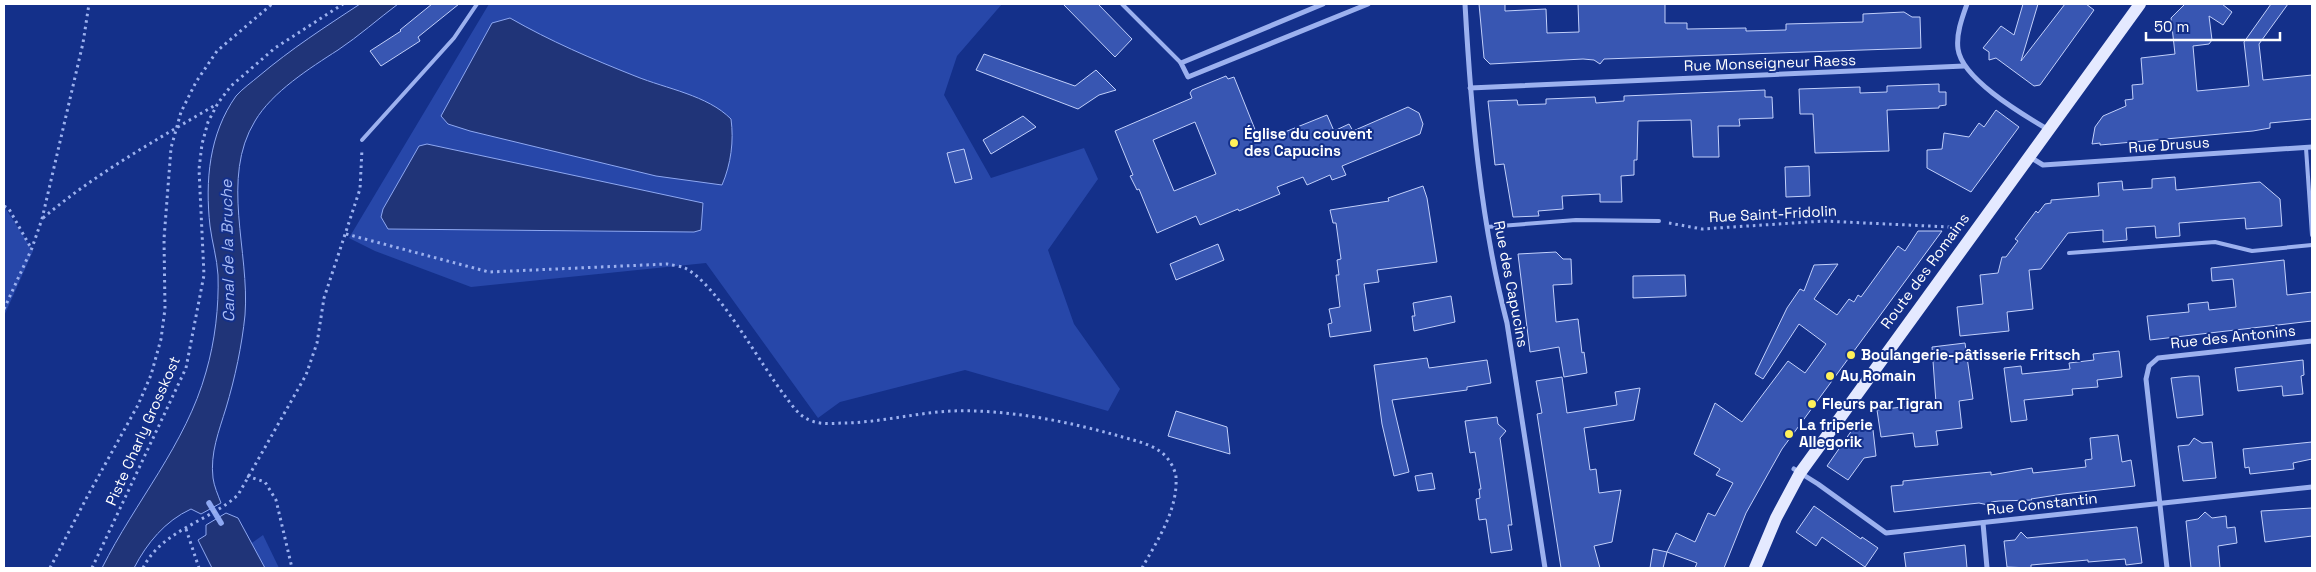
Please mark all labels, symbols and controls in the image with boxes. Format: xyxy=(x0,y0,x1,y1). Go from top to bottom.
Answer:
scale bar xyxy=(2146,10,2280,42)
text: 50 m xyxy=(2154,17,2189,36)
street label: Rue Monseigneur Raess xyxy=(1684,50,1856,75)
place label: Église du couvent des Capucins xyxy=(1244,124,1373,160)
street label: Rue Drusus xyxy=(2128,132,2210,157)
marker: Église du couvent des Capucins xyxy=(1228,137,1240,149)
water label: Canal de la Bruche xyxy=(216,179,239,323)
street label: Rue Saint-Fridolin xyxy=(1708,201,1838,226)
street label: Route des Romains xyxy=(1876,209,1973,332)
street label: Rue des Capucins xyxy=(1490,219,1533,349)
street label: Rue des Antonins xyxy=(2169,320,2297,353)
place label: Boulangerie-pâtisserie Fritsch xyxy=(1861,345,2081,364)
marker: Boulangerie-pâtisserie Fritsch xyxy=(1845,349,1857,361)
street label: Piste Charly Grosskost xyxy=(101,353,184,508)
place label: Au Romain xyxy=(1840,366,1916,385)
marker: Au Romain xyxy=(1824,370,1836,382)
place label: Fleurs par Tigran xyxy=(1822,394,1943,413)
marker: Fleurs par Tigran xyxy=(1806,398,1818,410)
place label: La friperie Allegorik xyxy=(1799,415,1873,451)
marker: La friperie Allegorik xyxy=(1783,428,1795,440)
street label: Rue Constantin xyxy=(1986,488,2098,519)

